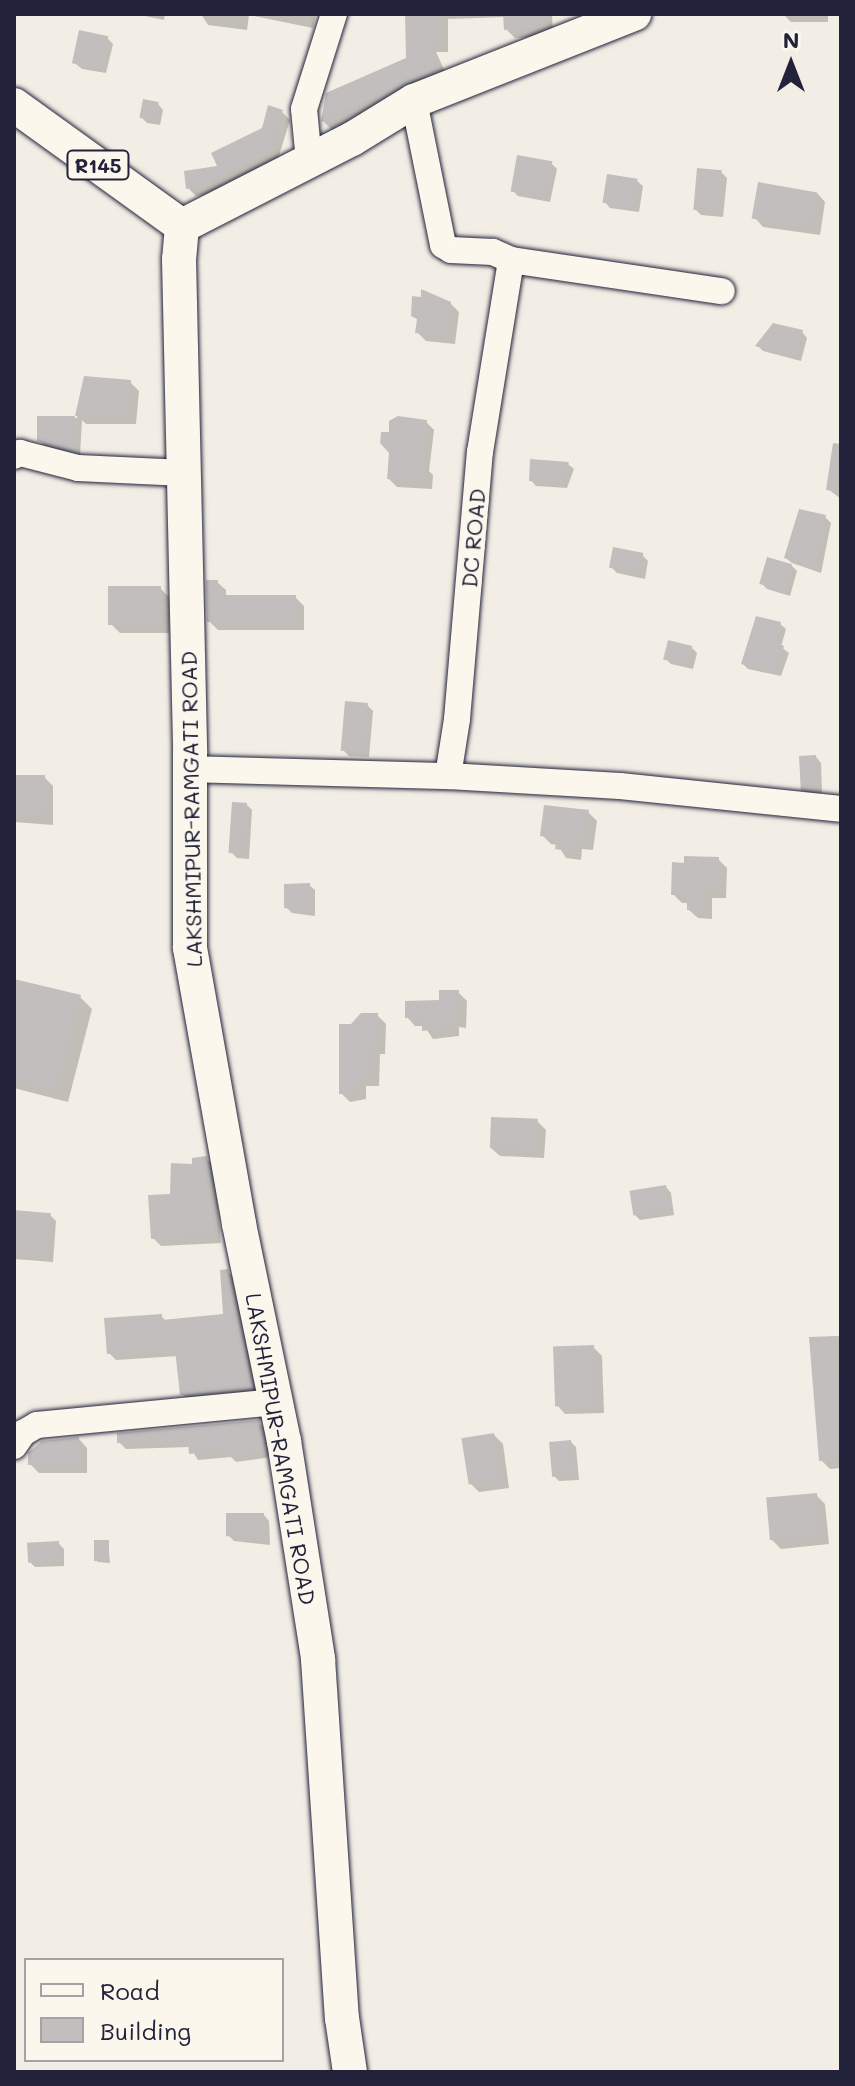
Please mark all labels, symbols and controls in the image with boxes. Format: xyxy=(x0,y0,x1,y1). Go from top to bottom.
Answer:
north arrow xyxy=(751,24,831,104)
text: N xyxy=(783,25,799,54)
road number: R145 xyxy=(66,149,130,181)
street label: DC ROAD xyxy=(456,487,490,589)
street label: LAKSHMIPUR-RAMGATI ROAD xyxy=(175,651,207,967)
street label: LAKSHMIPUR-RAMGATI ROAD xyxy=(241,1291,321,1607)
legend xyxy=(24,1958,284,2062)
text: Road xyxy=(100,1975,160,2006)
text: Building xyxy=(100,2015,191,2046)

